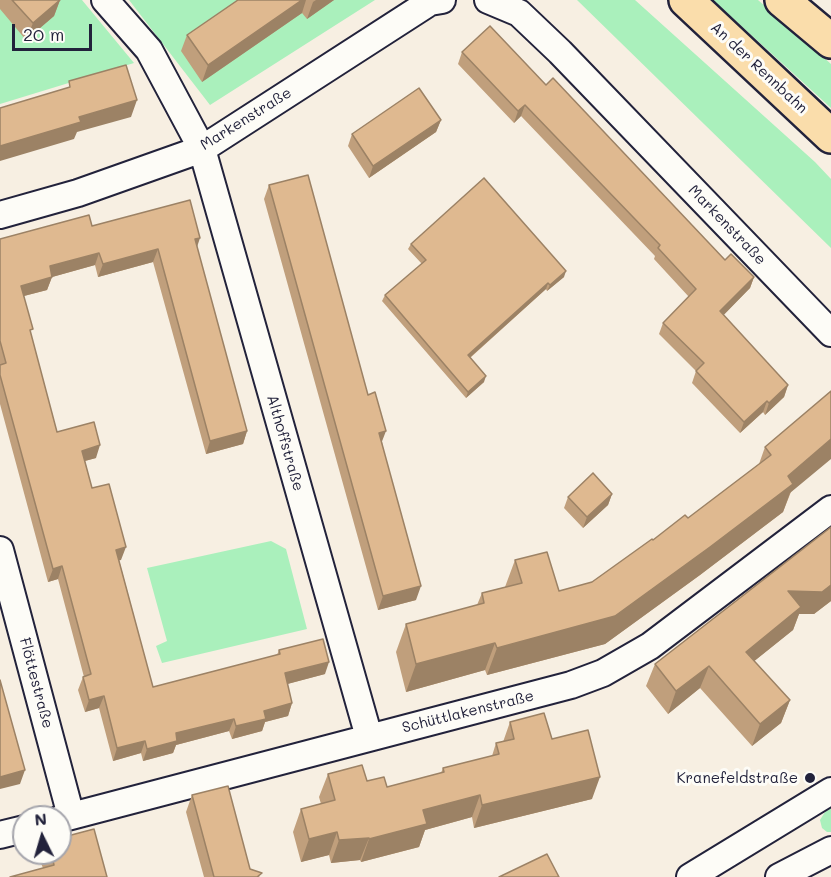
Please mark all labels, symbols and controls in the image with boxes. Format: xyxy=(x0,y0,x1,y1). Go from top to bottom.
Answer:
scale bar xyxy=(15,12,94,50)
street label: An der Rennbahn xyxy=(707,19,811,117)
text: 20 m xyxy=(23,22,64,46)
street label: Markenstraße xyxy=(197,84,295,154)
street label: Markenstraße xyxy=(684,181,770,269)
street label: Althoffstraße xyxy=(263,393,307,493)
street label: Flöttestraße xyxy=(15,636,57,730)
street label: Schüttlakenstraße xyxy=(400,687,536,737)
place label: Kranefeldstraße xyxy=(676,769,798,787)
marker: Kranefeldstraße xyxy=(803,771,817,785)
north arrow xyxy=(12,805,72,865)
text: N xyxy=(34,808,48,830)

